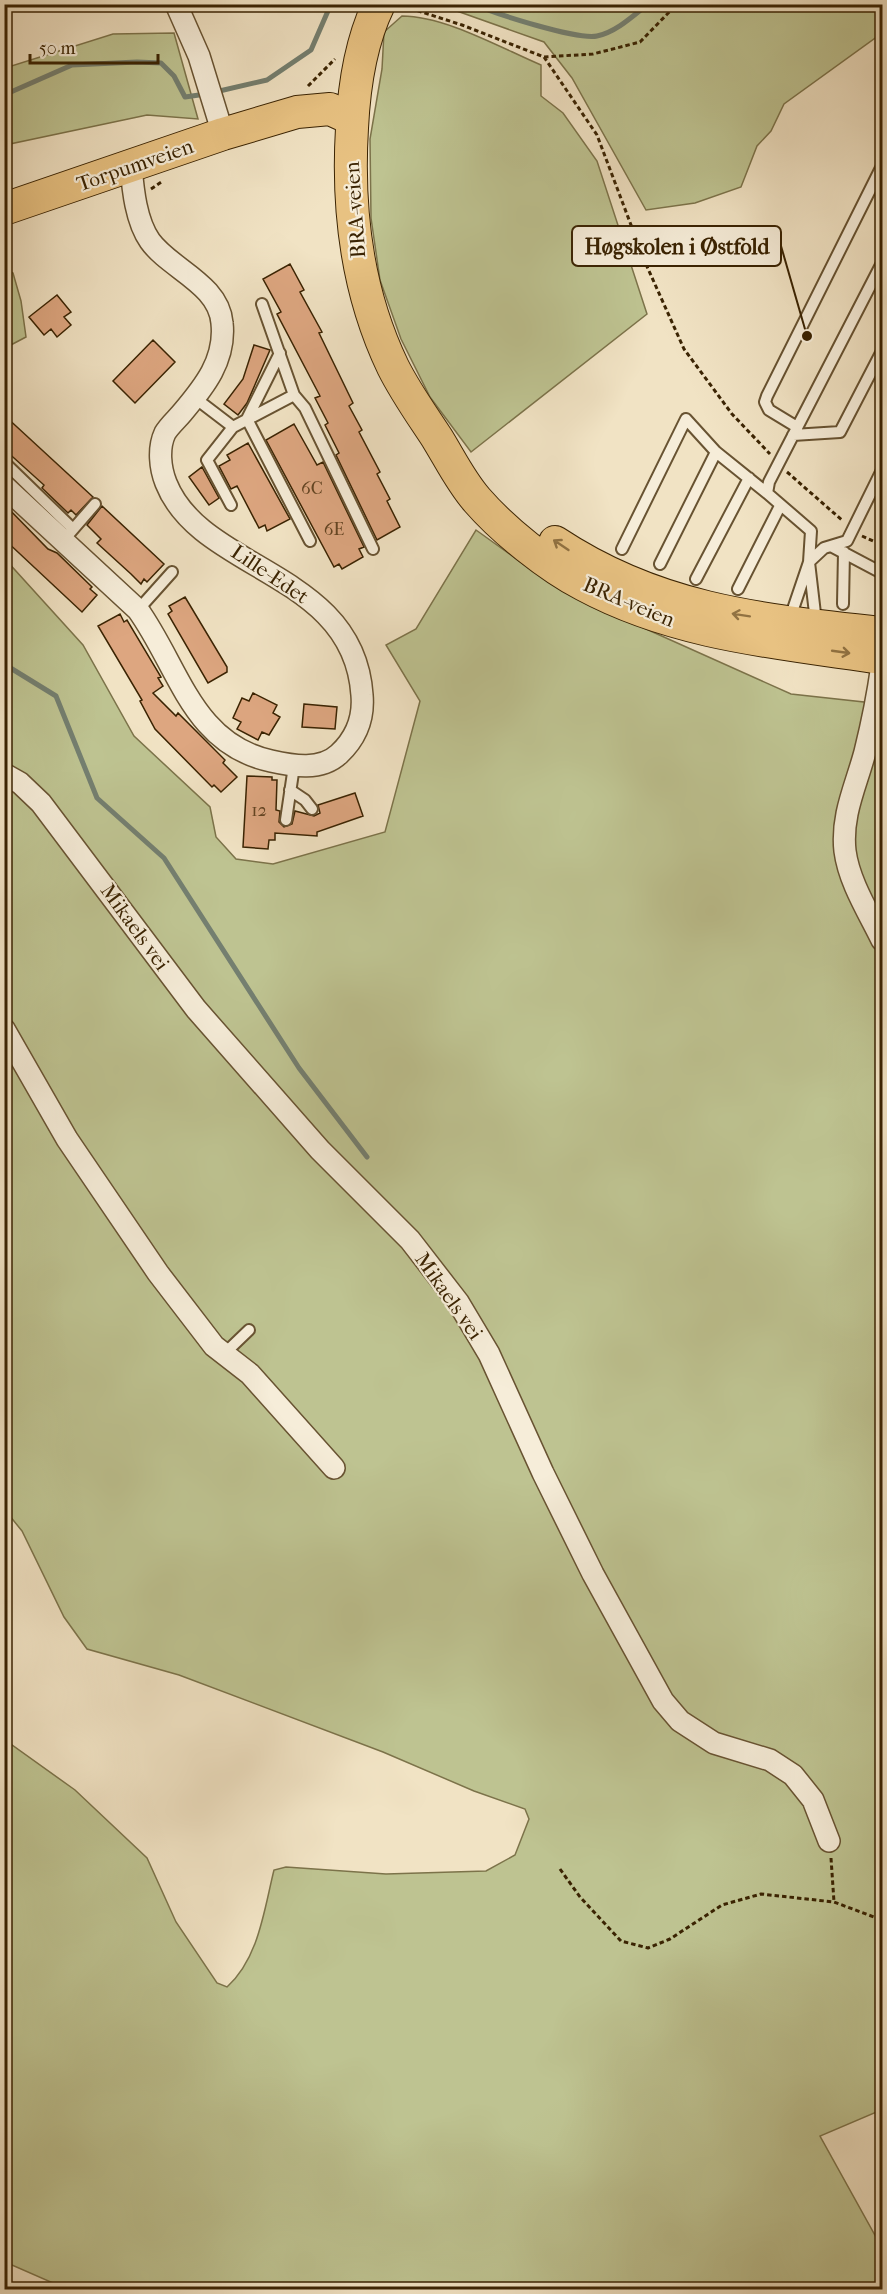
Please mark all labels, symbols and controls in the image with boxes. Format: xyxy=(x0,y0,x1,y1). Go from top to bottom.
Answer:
scale bar xyxy=(30,27,158,65)
text: 50 m xyxy=(39,38,76,59)
street label: Torpumveien xyxy=(74,134,196,196)
street label: BRA-veien xyxy=(340,161,370,259)
callout: Høgskolen i Østfold xyxy=(572,226,781,266)
text: Høgskolen i Østfold xyxy=(585,234,770,260)
house number: 6C xyxy=(301,478,323,499)
house number: 6E xyxy=(324,519,344,540)
street label: Lille-Edet xyxy=(227,539,314,609)
one-way arrow xyxy=(553,539,570,551)
street label: BRA-veien xyxy=(580,572,678,632)
one-way arrow xyxy=(732,610,751,621)
one-way arrow xyxy=(831,647,850,658)
house number: 12 xyxy=(251,800,267,821)
street label: Mikaels vei xyxy=(96,879,174,975)
street label: Mikaels vei xyxy=(410,1248,488,1344)

